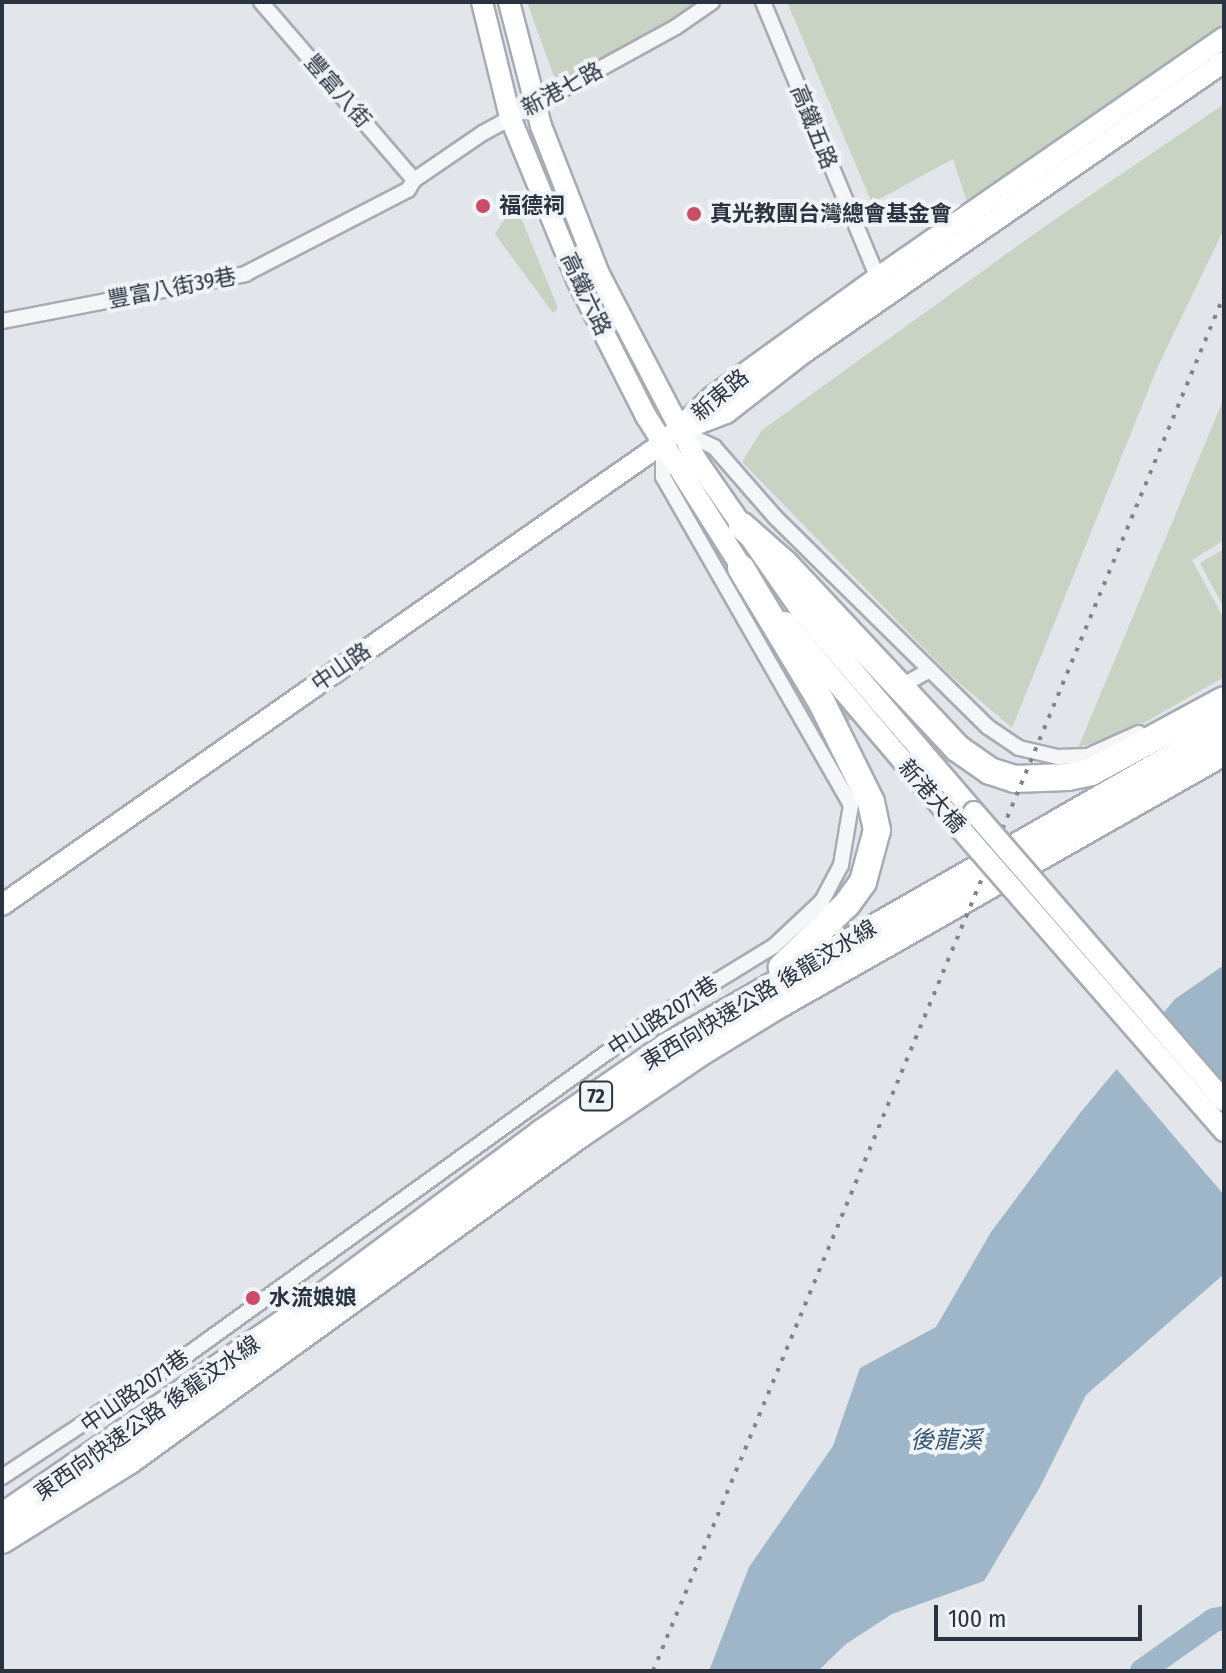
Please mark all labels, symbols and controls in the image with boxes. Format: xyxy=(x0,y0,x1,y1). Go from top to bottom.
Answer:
street label: 豐富八街 xyxy=(299,49,377,133)
street label: 新港七路 xyxy=(517,57,607,121)
street label: 高鐵五路 xyxy=(785,81,843,173)
place label: 福德祠 xyxy=(499,193,565,219)
marker: 福德祠 xyxy=(474,197,492,215)
place label: 真光教團台灣總會基金會 xyxy=(710,201,952,227)
marker: 真光教團台灣總會基金會 xyxy=(685,205,703,223)
street label: 高鐵六路 xyxy=(555,249,617,339)
street label: 豐富八街39巷 xyxy=(105,263,239,313)
street label: 新東路 xyxy=(686,364,754,426)
street label: 中山路 xyxy=(306,637,376,697)
street label: 新港大橋 xyxy=(893,754,971,838)
street label: 東西向快速公路 後龍汶水線 xyxy=(637,914,881,1076)
street label: 中山路2071巷 xyxy=(603,971,723,1061)
road number: 72 xyxy=(578,1080,614,1112)
place label: 水流娘娘 xyxy=(269,1285,357,1311)
marker: 水流娘娘 xyxy=(244,1289,262,1307)
street label: 東西向快速公路 後龍汶水線 xyxy=(29,1330,265,1506)
street label: 中山路2071巷 xyxy=(76,1344,194,1438)
water label: 後龍溪 xyxy=(910,1427,982,1455)
scale bar xyxy=(938,1589,1146,1639)
text: 100 m xyxy=(948,1605,1006,1633)

